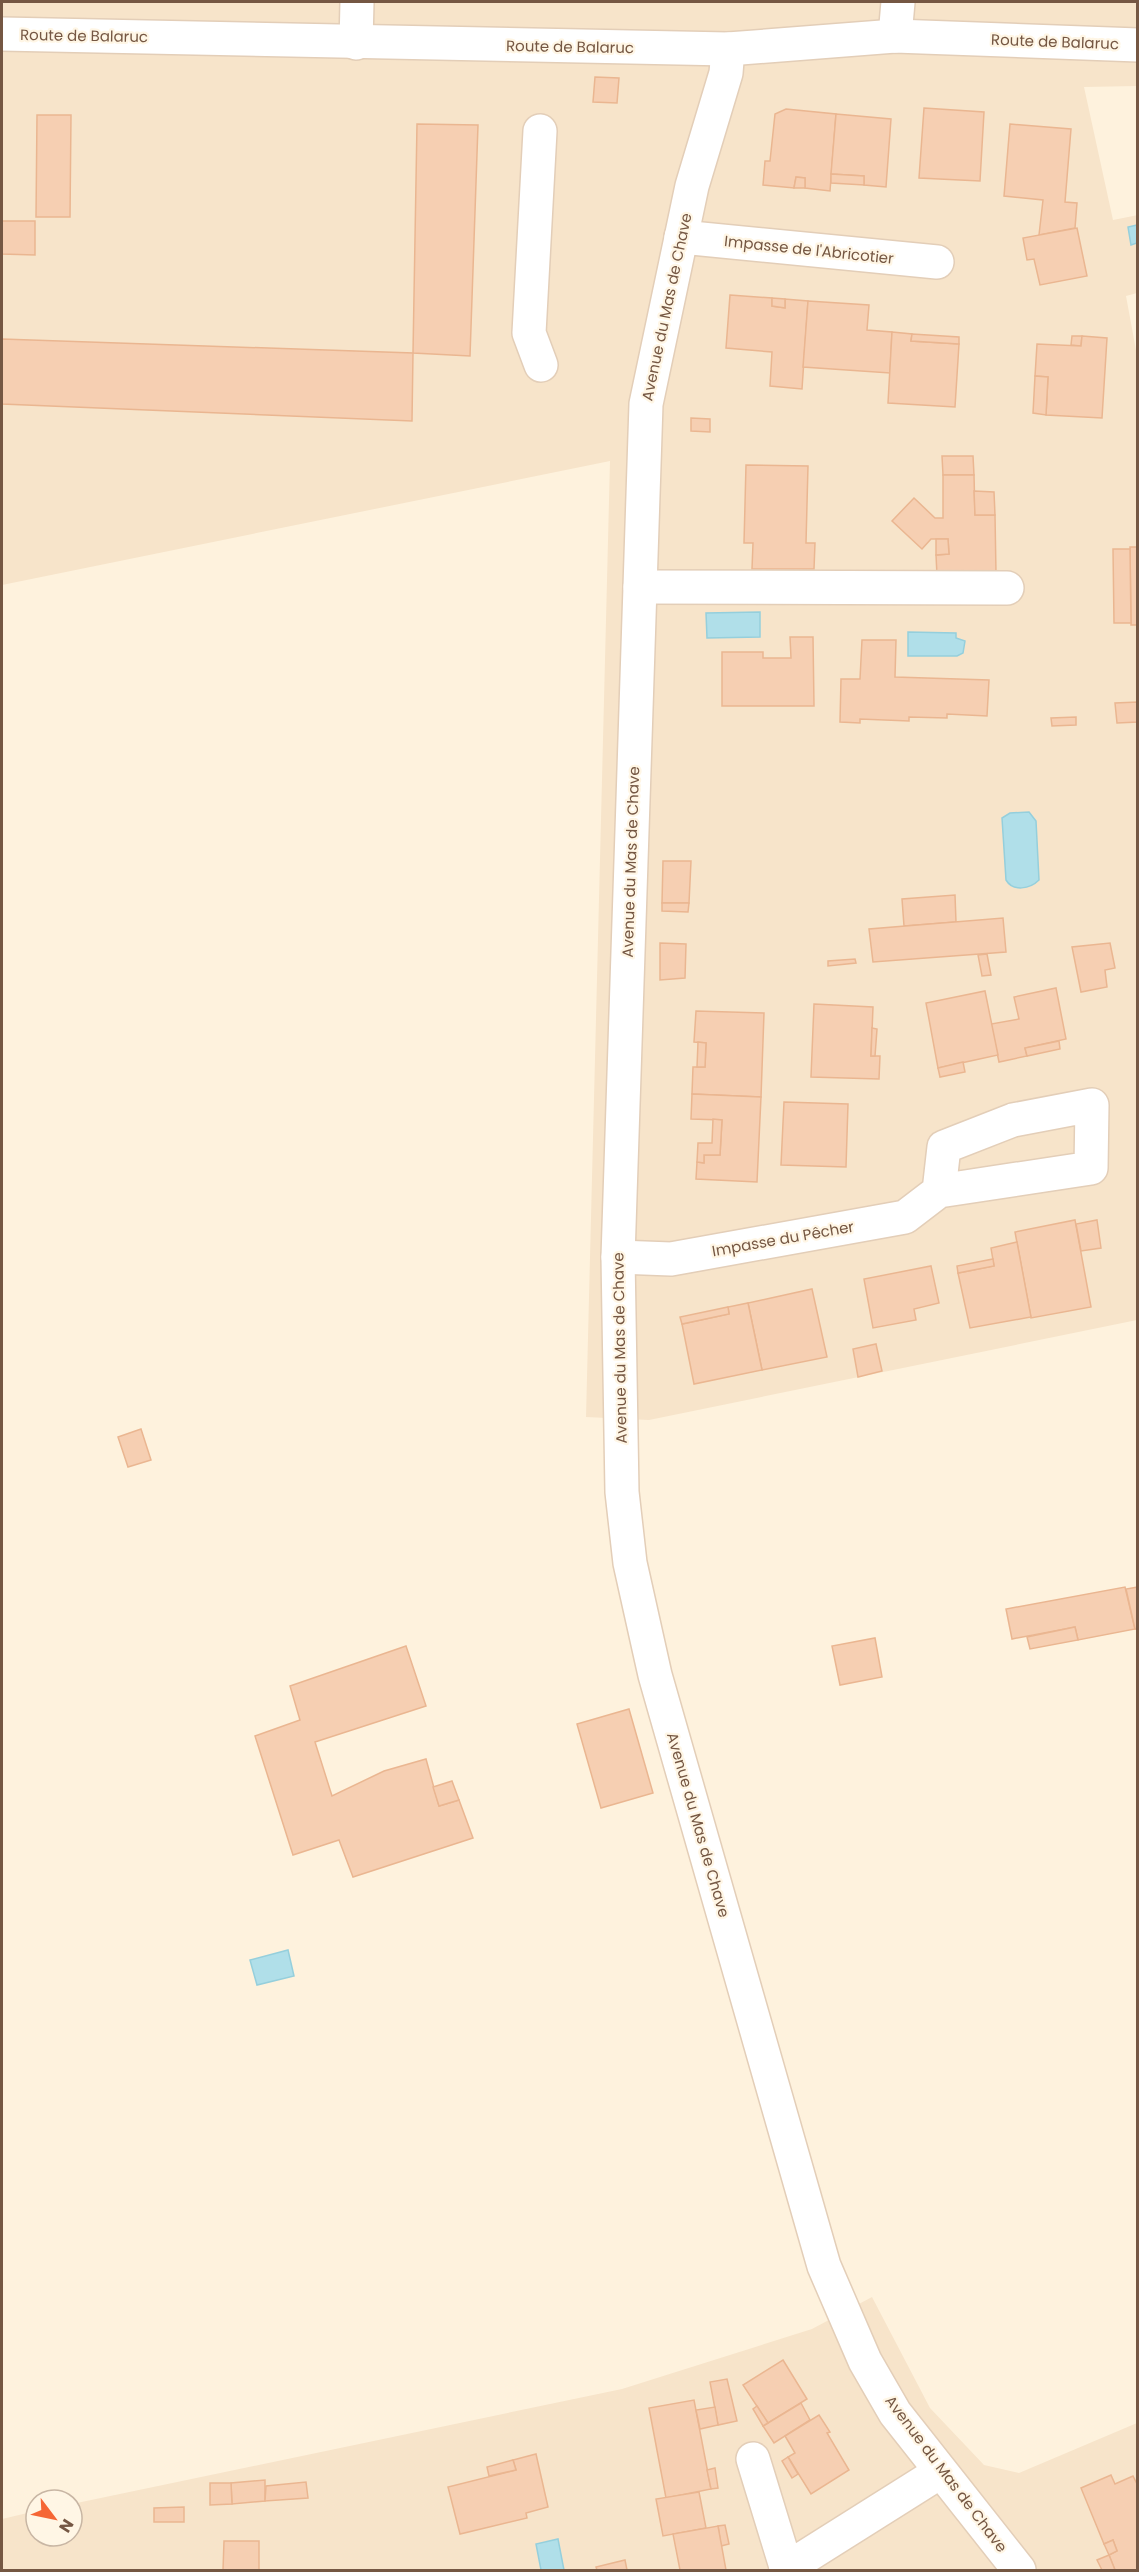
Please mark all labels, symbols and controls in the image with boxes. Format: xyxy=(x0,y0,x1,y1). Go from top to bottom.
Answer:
street label: Route de Balaruc xyxy=(20,24,148,47)
street label: Route de Balaruc xyxy=(991,29,1119,54)
street label: Route de Balaruc xyxy=(506,35,634,58)
street label: Avenue du Mas de Chave xyxy=(636,211,697,403)
street label: Impasse de l'Abricotier xyxy=(723,230,895,269)
street label: Avenue du Mas de Chave xyxy=(617,766,644,958)
street label: Impasse du Pêcher xyxy=(710,1216,856,1261)
street label: Avenue du Mas de Chave xyxy=(607,1252,632,1444)
street label: Avenue du Mas de Chave xyxy=(662,1730,735,1920)
street label: Avenue du Mas de Chave xyxy=(880,2391,1012,2556)
north arrow xyxy=(24,2488,84,2548)
text: N xyxy=(53,2514,79,2537)

